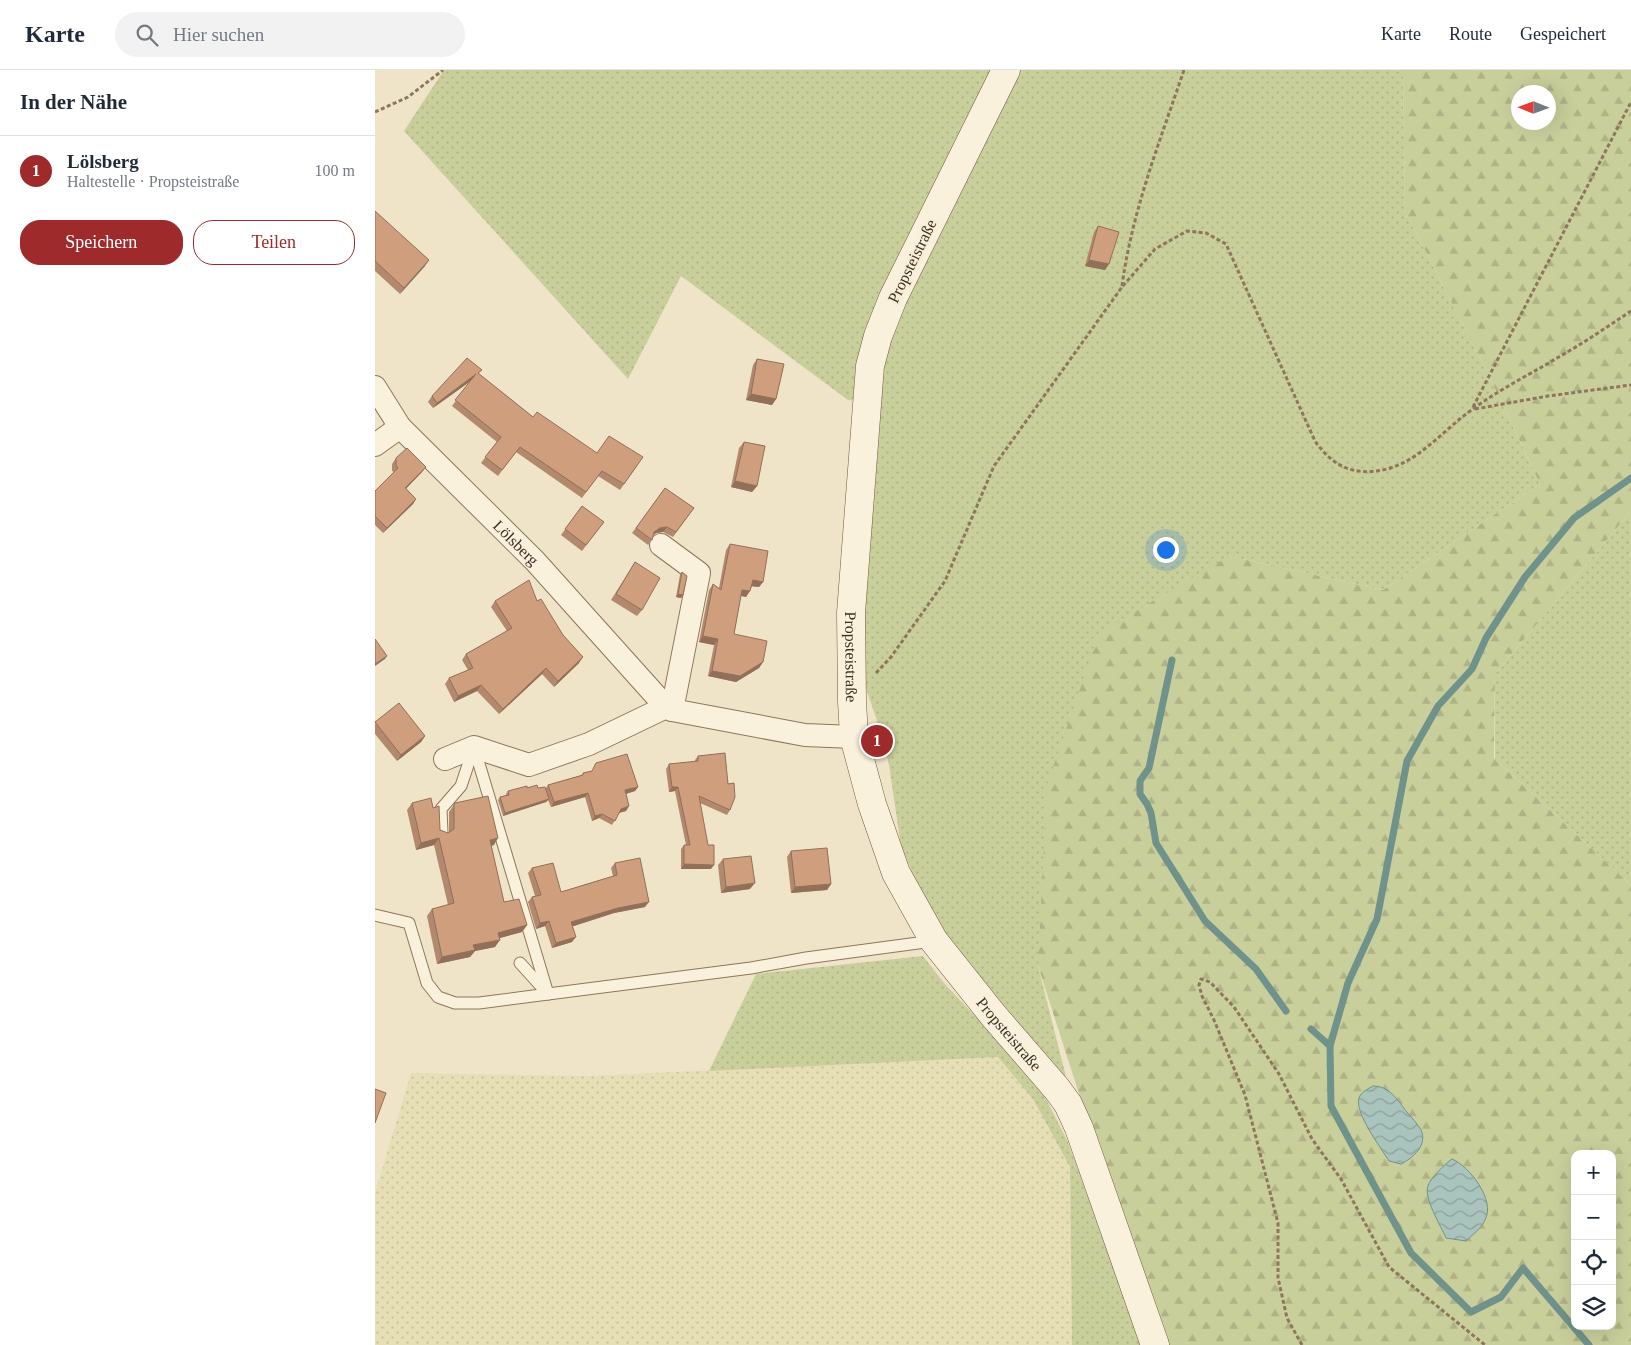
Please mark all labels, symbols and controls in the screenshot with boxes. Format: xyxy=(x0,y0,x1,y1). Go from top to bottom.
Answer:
search box xyxy=(115,12,465,57)
text: Karte xyxy=(25,21,85,47)
icon: search xyxy=(133,21,161,49)
text: Hier suchen xyxy=(173,24,264,45)
text: Karte xyxy=(1381,24,1421,44)
text: Route xyxy=(1449,24,1492,44)
text: Gespeichert xyxy=(1520,24,1606,44)
north arrow xyxy=(1511,85,1556,130)
text: In der Nähe xyxy=(20,90,127,114)
text: Lölsberg xyxy=(67,151,139,172)
text: 1 xyxy=(32,162,40,179)
text: 100 m xyxy=(315,162,355,179)
text: Haltestelle · Propsteistraße xyxy=(67,173,239,190)
street label: Propsteistraße xyxy=(884,217,940,306)
button: Speichern xyxy=(20,220,183,265)
button: Teilen xyxy=(193,220,355,265)
street label: Lölsberg xyxy=(490,516,542,569)
your location xyxy=(1153,537,1179,563)
street label: Propsteistraße xyxy=(842,611,861,702)
pin: 1 xyxy=(861,722,893,760)
street label: Propsteistraße xyxy=(974,994,1045,1074)
map controls xyxy=(1571,1150,1616,1330)
button: + xyxy=(1571,1150,1616,1195)
button: − xyxy=(1571,1195,1616,1240)
button: locate xyxy=(1571,1240,1616,1285)
button: layers xyxy=(1571,1285,1616,1330)

